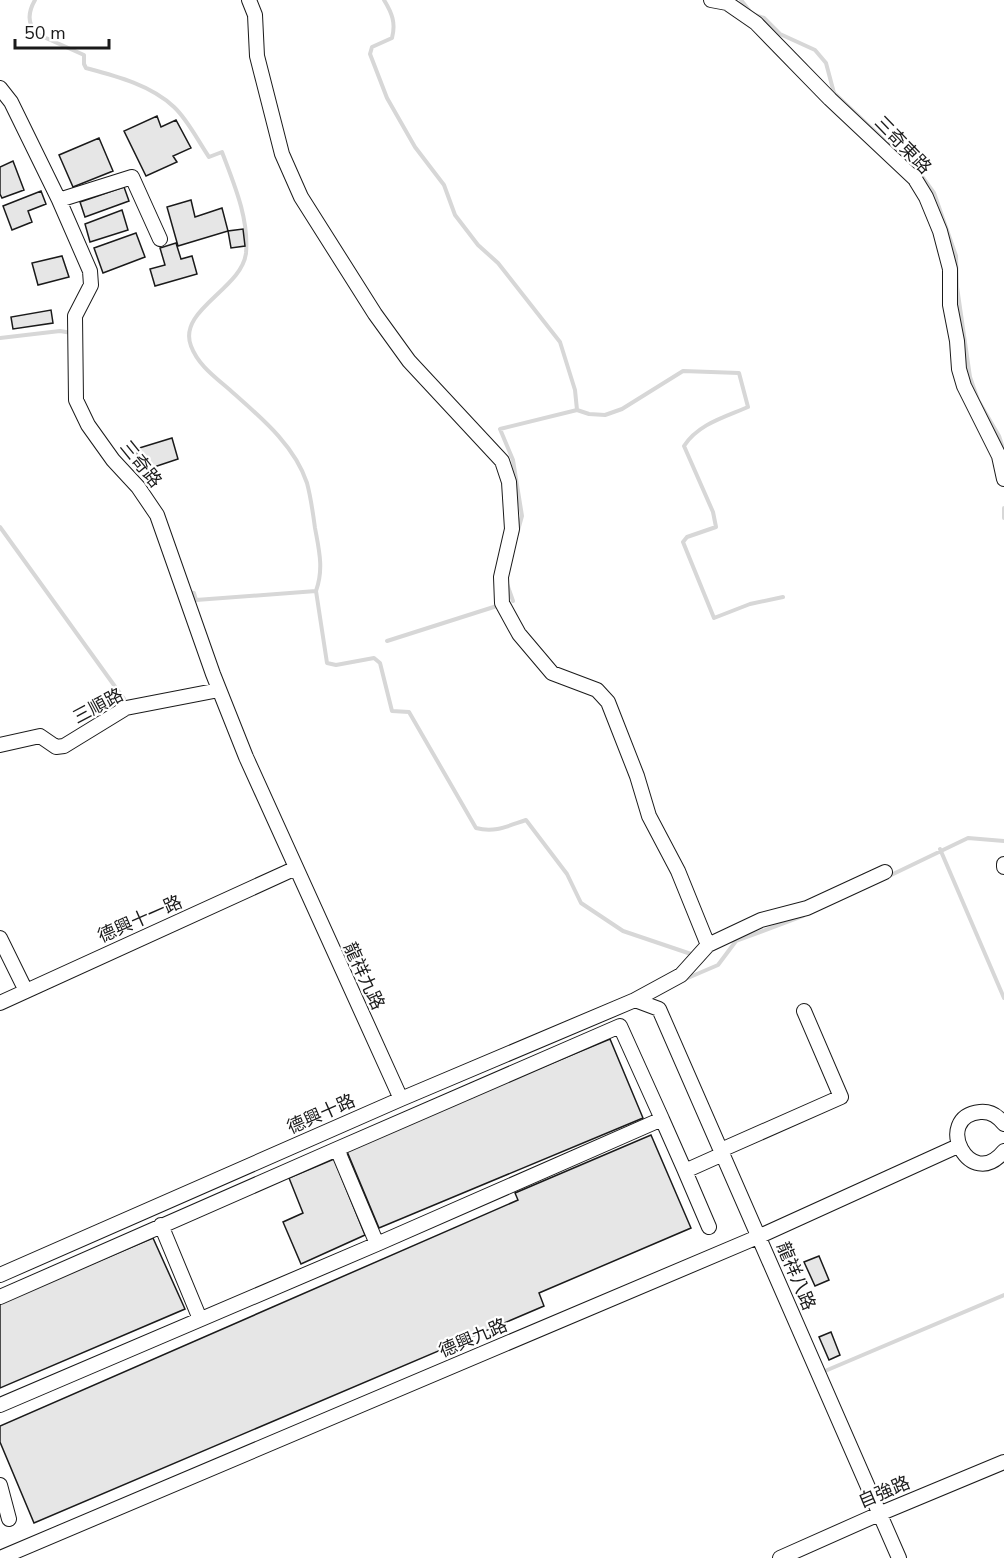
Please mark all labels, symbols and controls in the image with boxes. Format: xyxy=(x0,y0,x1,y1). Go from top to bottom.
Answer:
scale bar xyxy=(15,12,110,50)
text: 50 m xyxy=(24,21,66,45)
street label: 三奇東路 xyxy=(869,111,937,179)
street label: 三奇路 xyxy=(115,435,167,493)
street label: 三順路 xyxy=(69,683,127,729)
street label: 德興十一路 xyxy=(94,890,186,948)
street label: 龍祥九路 xyxy=(338,938,390,1014)
street label: 德興十路 xyxy=(283,1088,359,1140)
street label: 龍祥八路 xyxy=(771,1238,821,1314)
street label: 德興九路 xyxy=(435,1313,511,1363)
street label: 自強路 xyxy=(854,1470,914,1514)

